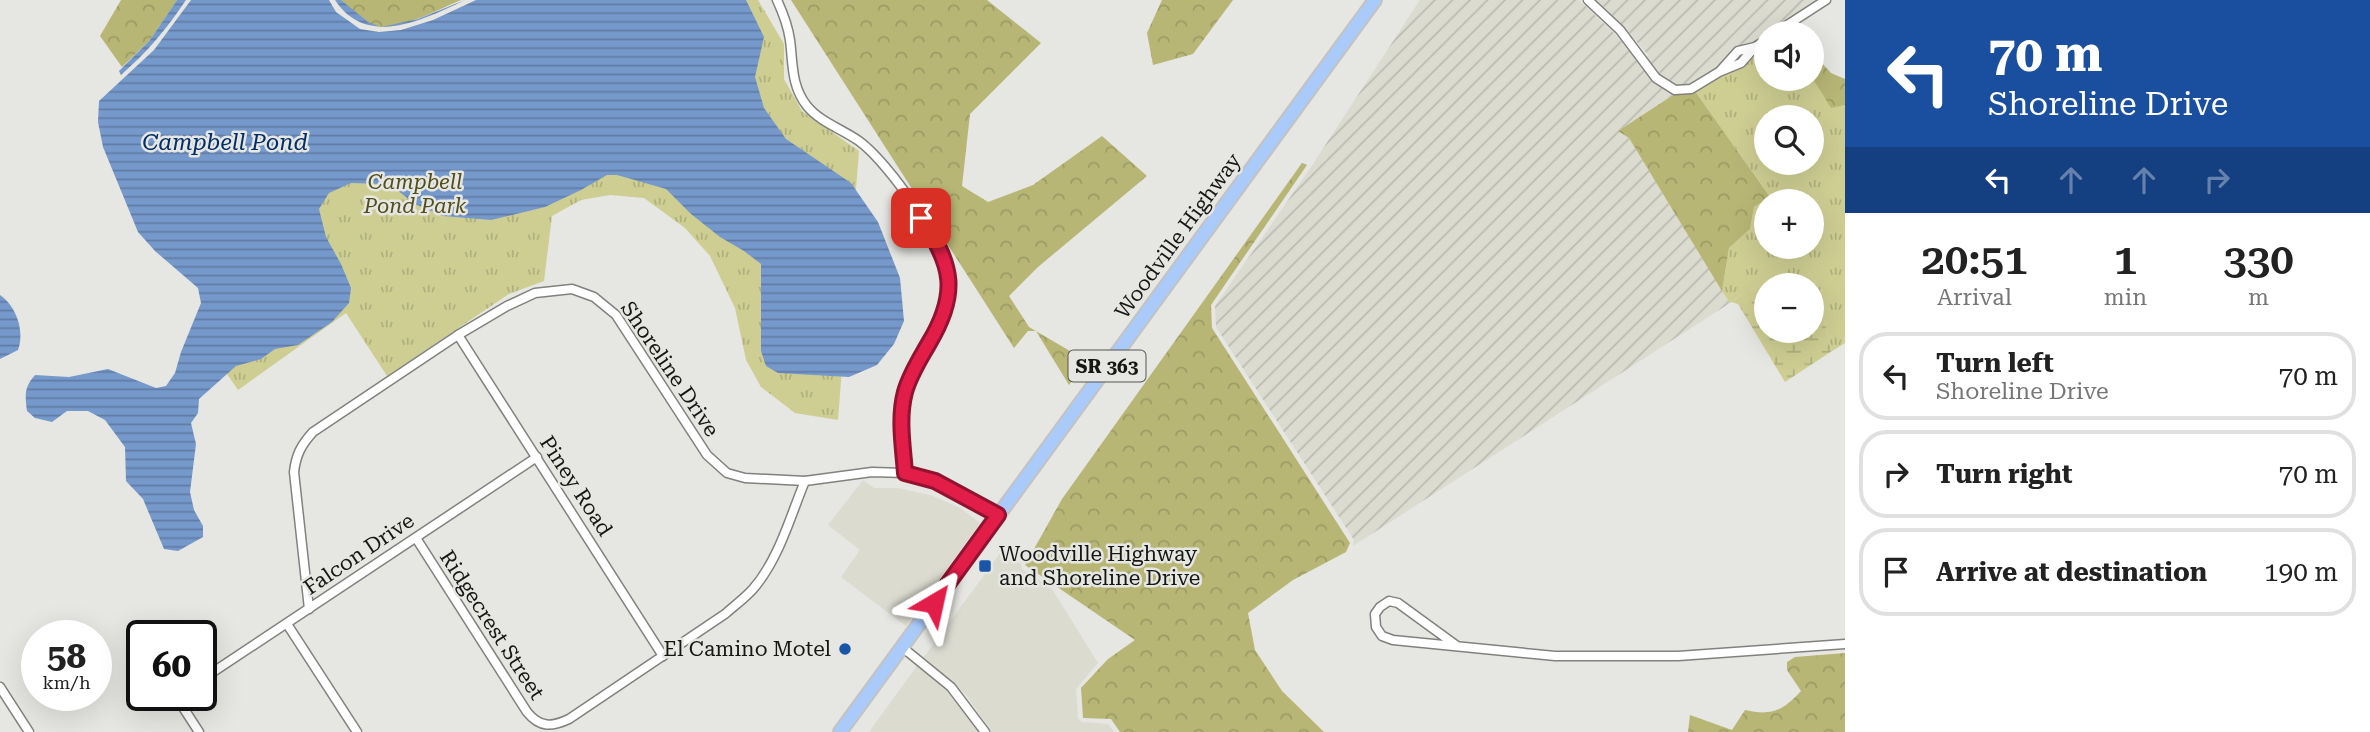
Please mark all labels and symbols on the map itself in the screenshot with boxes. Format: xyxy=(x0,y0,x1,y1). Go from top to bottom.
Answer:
water label: Campbell Pond xyxy=(142,129,308,156)
street label: Woodville Highway xyxy=(1110,148,1246,323)
park label: Campbell Pond Park xyxy=(363,170,467,218)
pin xyxy=(891,188,951,248)
street label: Shoreline Drive xyxy=(616,297,724,441)
road number: SR 363 xyxy=(1068,350,1146,382)
street label: Piney Road xyxy=(535,431,618,541)
street label: Falcon Drive xyxy=(299,508,419,600)
place label: Woodville Highway and Shoreline Drive xyxy=(999,542,1200,590)
street label: Ridgecrest Street xyxy=(435,546,549,704)
marker: Woodville Highway and Shoreline Drive xyxy=(977,558,993,574)
position arrow xyxy=(897,566,971,640)
speed limit sign: 60 xyxy=(126,620,217,711)
place label: El Camino Motel xyxy=(664,637,832,661)
marker: El Camino Motel xyxy=(837,641,853,657)

